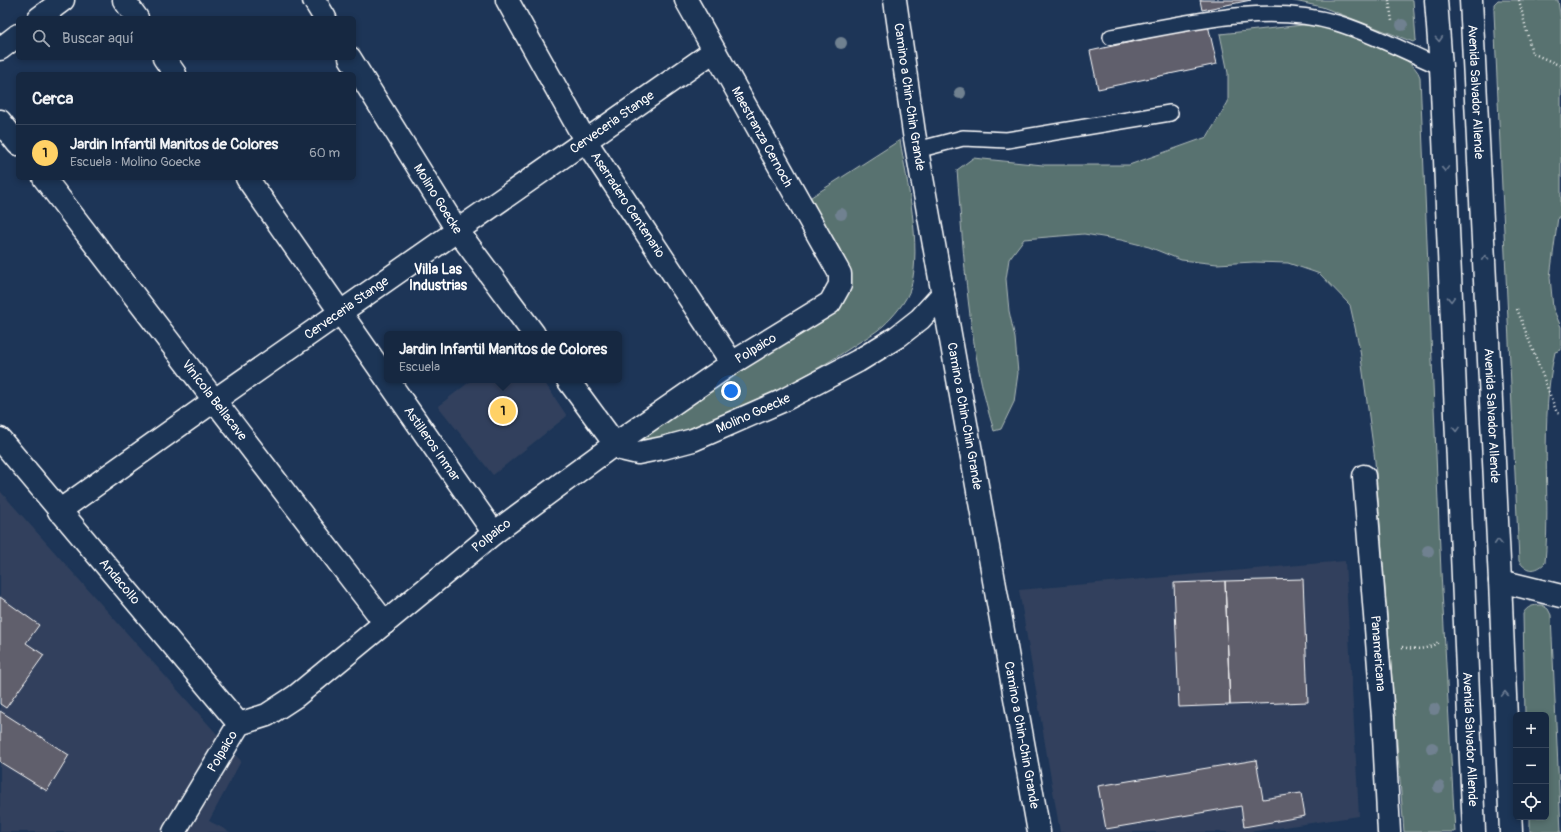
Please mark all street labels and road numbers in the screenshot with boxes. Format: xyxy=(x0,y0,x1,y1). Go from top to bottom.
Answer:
street label: Camino a Chin-Chin Grande xyxy=(890,22,929,173)
street label: Avenida Salvador Allende xyxy=(1464,24,1487,160)
street label: Maestranza Cernoch xyxy=(728,84,796,190)
street label: Cerveceria Stange xyxy=(567,87,658,157)
street label: Aserradero Centenario xyxy=(587,149,668,261)
street label: Molino Goecke xyxy=(410,161,466,238)
street label: Cerveceria Stange xyxy=(301,273,392,343)
street label: Polpaico xyxy=(732,330,779,367)
street label: Camino a Chin-Chin Grande xyxy=(944,341,986,492)
street label: Avenida Salvador Allende xyxy=(1480,348,1503,484)
street label: Vinícola Bellacave xyxy=(178,357,251,444)
street label: Molino Goecke xyxy=(714,390,794,437)
street label: Astilleros Inmar xyxy=(400,403,464,485)
street label: Polpaico xyxy=(469,515,514,556)
street label: Andacollo xyxy=(96,555,143,608)
street label: Panamericana xyxy=(1367,615,1389,692)
street label: Camino a Chin-Chin Grande xyxy=(1001,660,1043,811)
street label: Avenida Salvador Allende xyxy=(1459,671,1481,808)
street label: Polpaico xyxy=(204,728,241,775)

